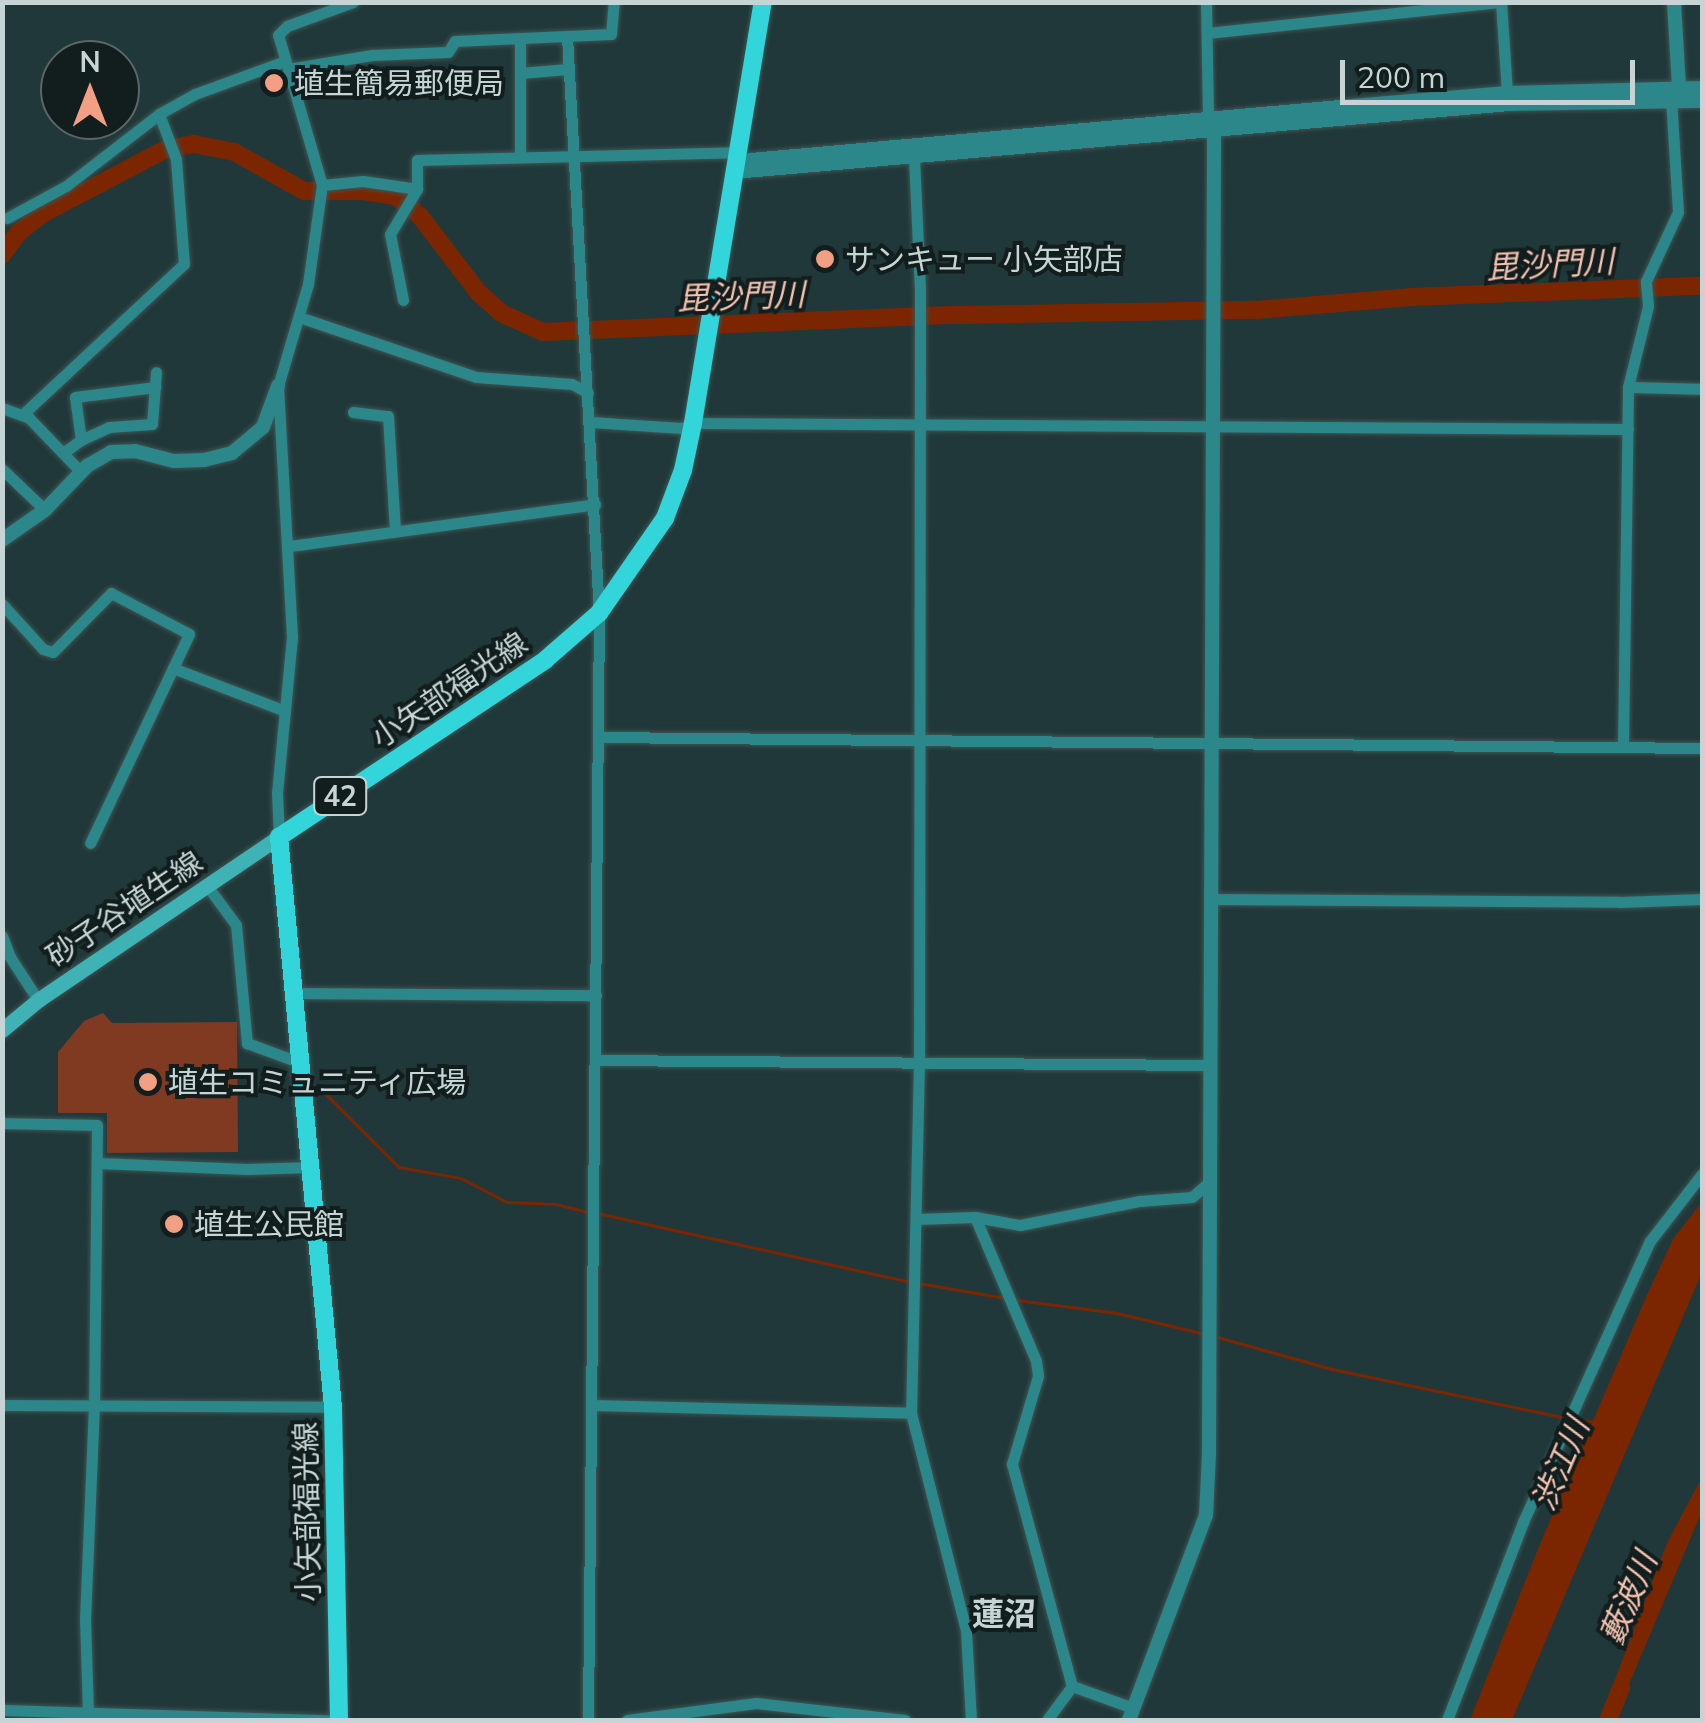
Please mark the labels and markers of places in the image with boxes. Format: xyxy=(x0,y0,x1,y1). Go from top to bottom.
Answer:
place label: 埴生簡易郵便局 xyxy=(294,65,504,101)
marker: 埴生簡易郵便局 xyxy=(263,72,285,94)
place label: サンキュー 小矢部店 xyxy=(845,241,1123,277)
marker: サンキュー 小矢部店 xyxy=(814,248,836,270)
place label: 埴生コミュニティ広場 xyxy=(168,1064,468,1100)
marker: 埴生コミュニティ広場 xyxy=(137,1071,159,1093)
place label: 埴生公民館 xyxy=(194,1206,344,1242)
marker: 埴生公民館 xyxy=(163,1213,185,1235)

